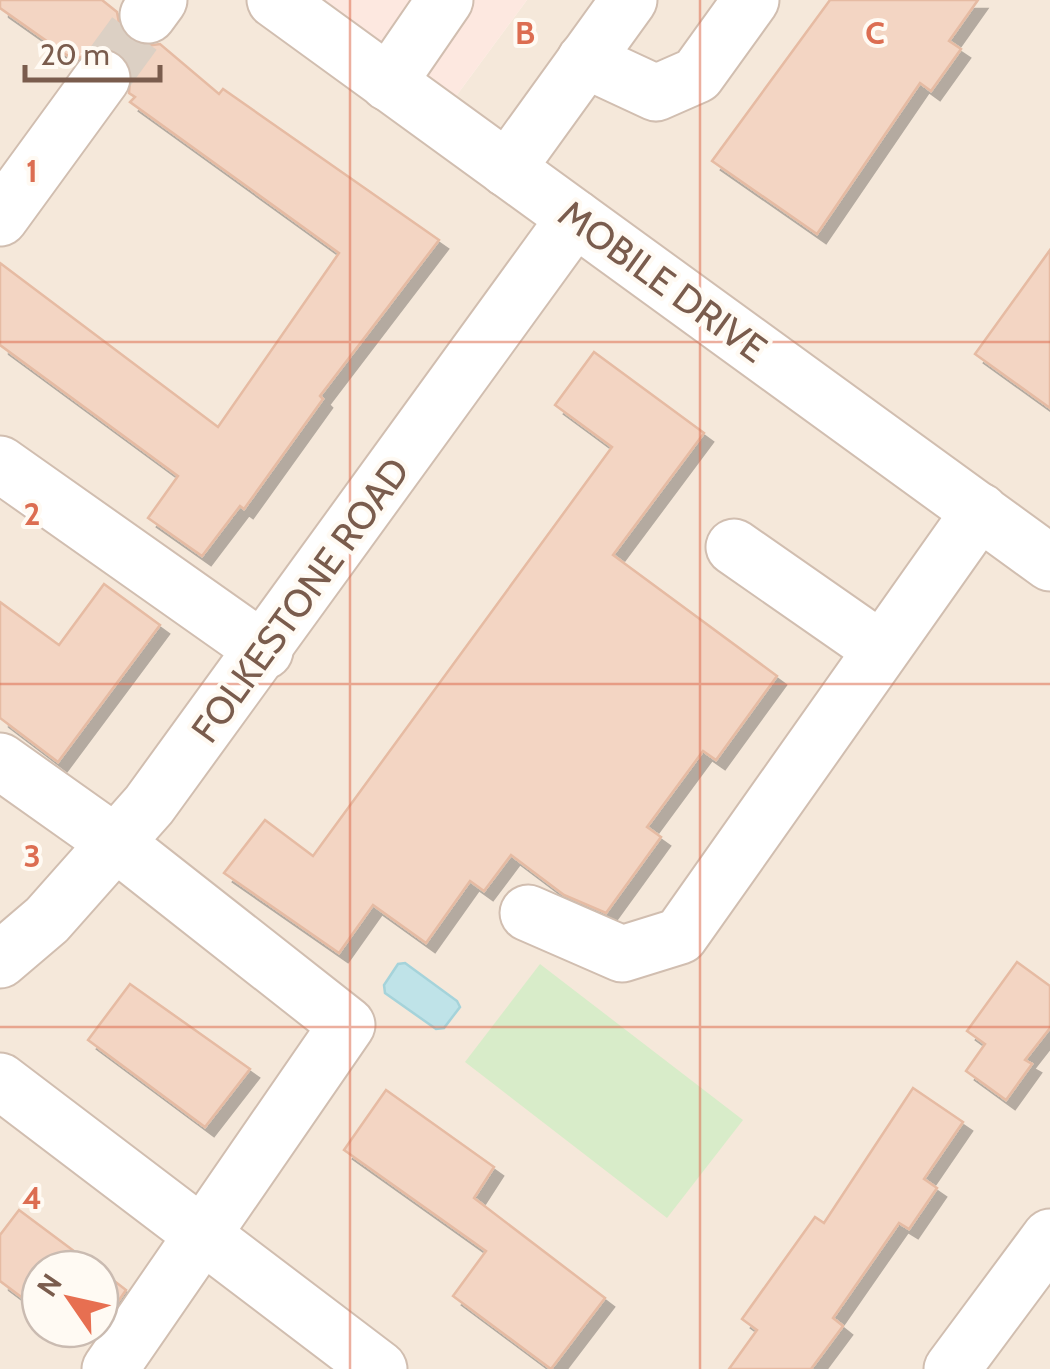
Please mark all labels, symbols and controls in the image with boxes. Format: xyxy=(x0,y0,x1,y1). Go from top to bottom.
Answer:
text: B xyxy=(515,13,535,52)
text: C xyxy=(865,13,885,52)
scale bar xyxy=(25,20,160,82)
text: 20 m xyxy=(40,36,110,73)
text: 1 xyxy=(26,151,38,190)
street label: MOBILE DRIVE xyxy=(550,190,776,372)
street label: FOLKESTONE ROAD xyxy=(181,449,419,751)
text: 2 xyxy=(24,494,40,533)
text: 3 xyxy=(23,836,41,875)
text: 4 xyxy=(22,1178,42,1217)
north arrow xyxy=(20,1249,120,1349)
text: N xyxy=(30,1267,69,1303)

